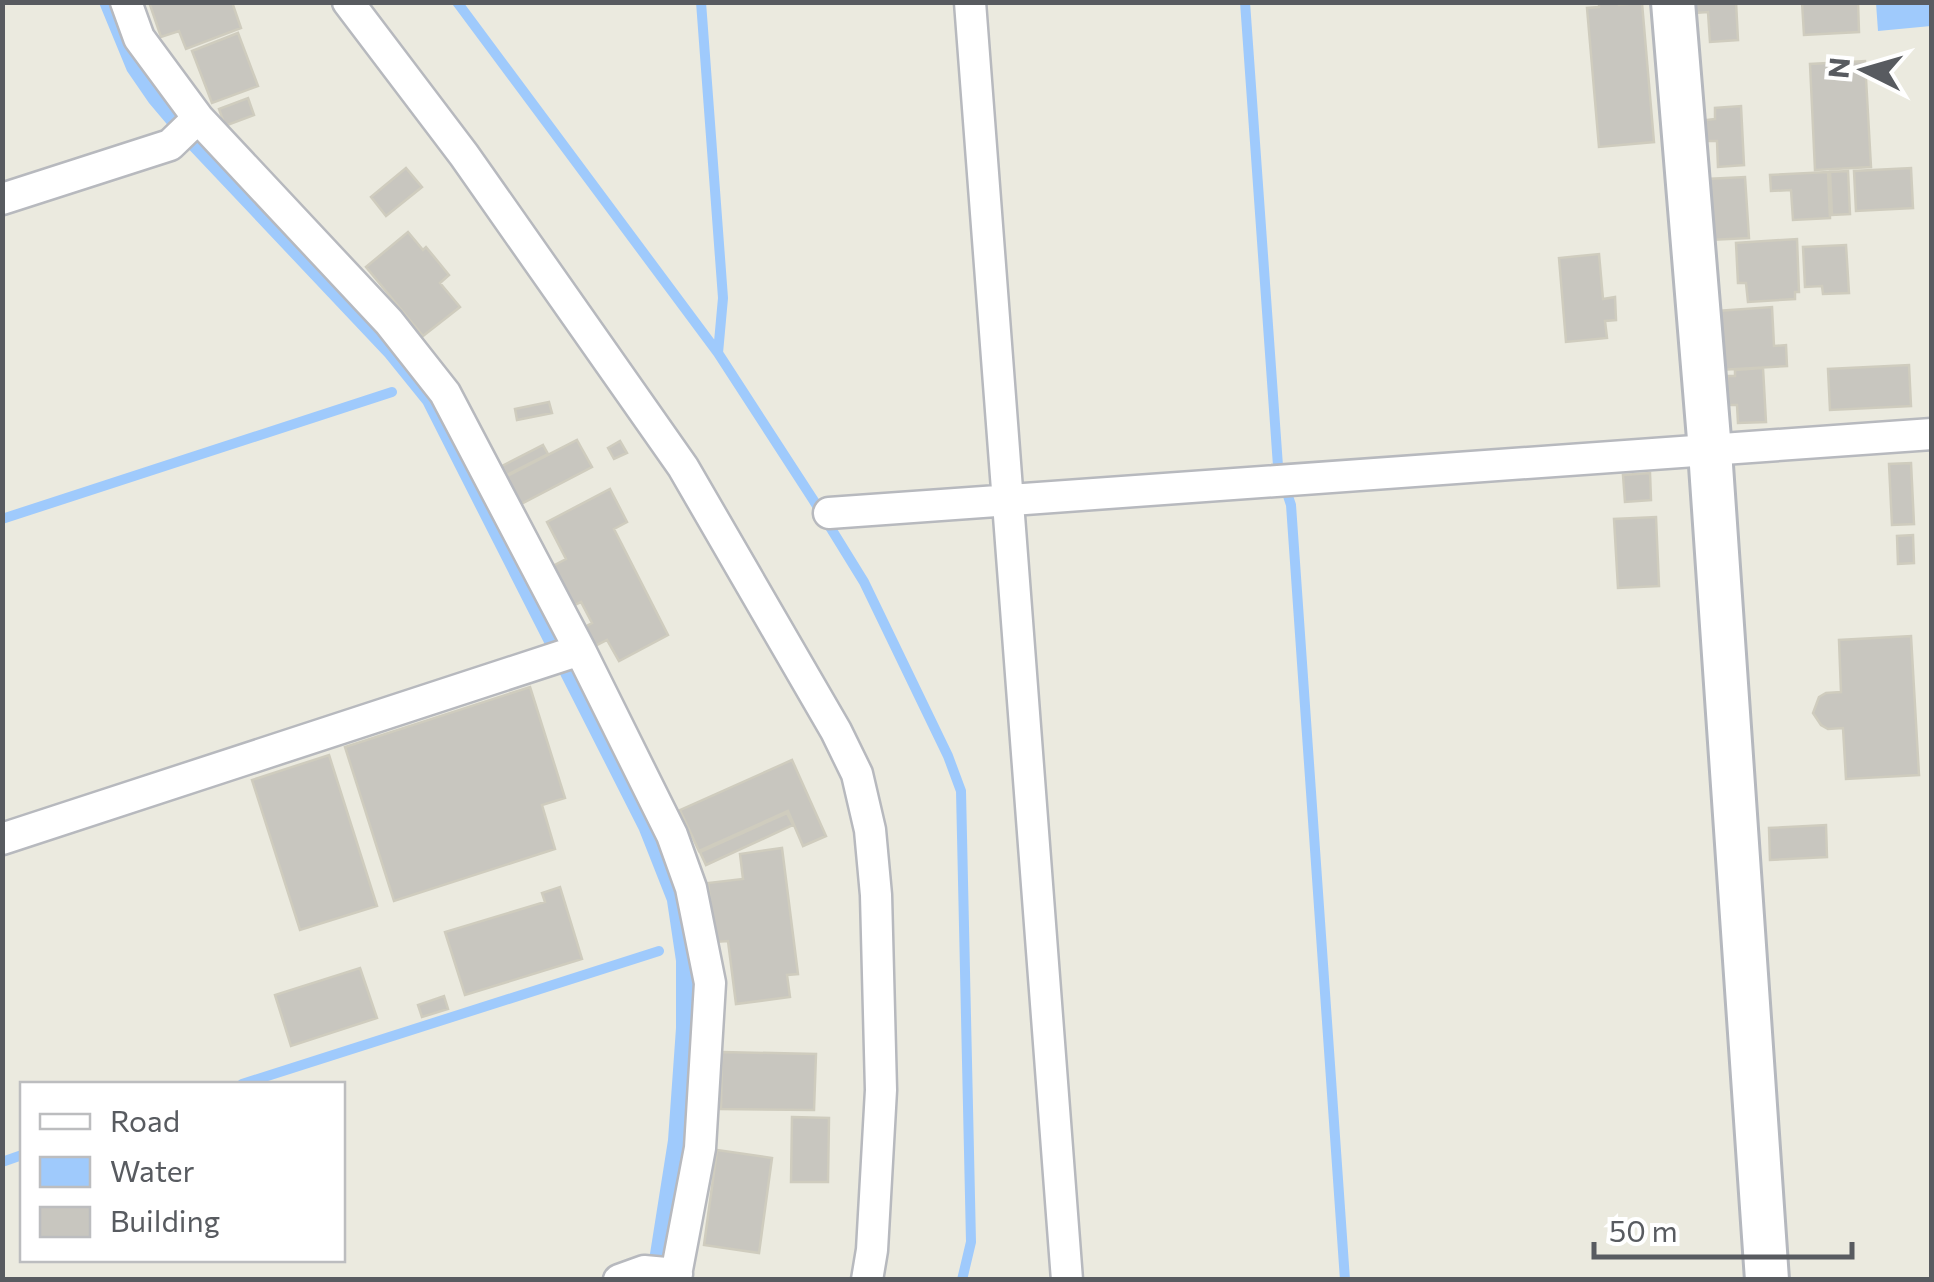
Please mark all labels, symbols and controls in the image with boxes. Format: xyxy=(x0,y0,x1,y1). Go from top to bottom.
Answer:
north arrow xyxy=(1814,20,1914,120)
text: N xyxy=(1820,56,1856,80)
legend xyxy=(20,1082,345,1262)
text: Road xyxy=(110,1101,180,1138)
text: Water xyxy=(110,1151,195,1188)
scale bar xyxy=(1594,1197,1852,1259)
text: Building xyxy=(110,1201,220,1238)
text: 50 m xyxy=(1609,1211,1678,1248)

